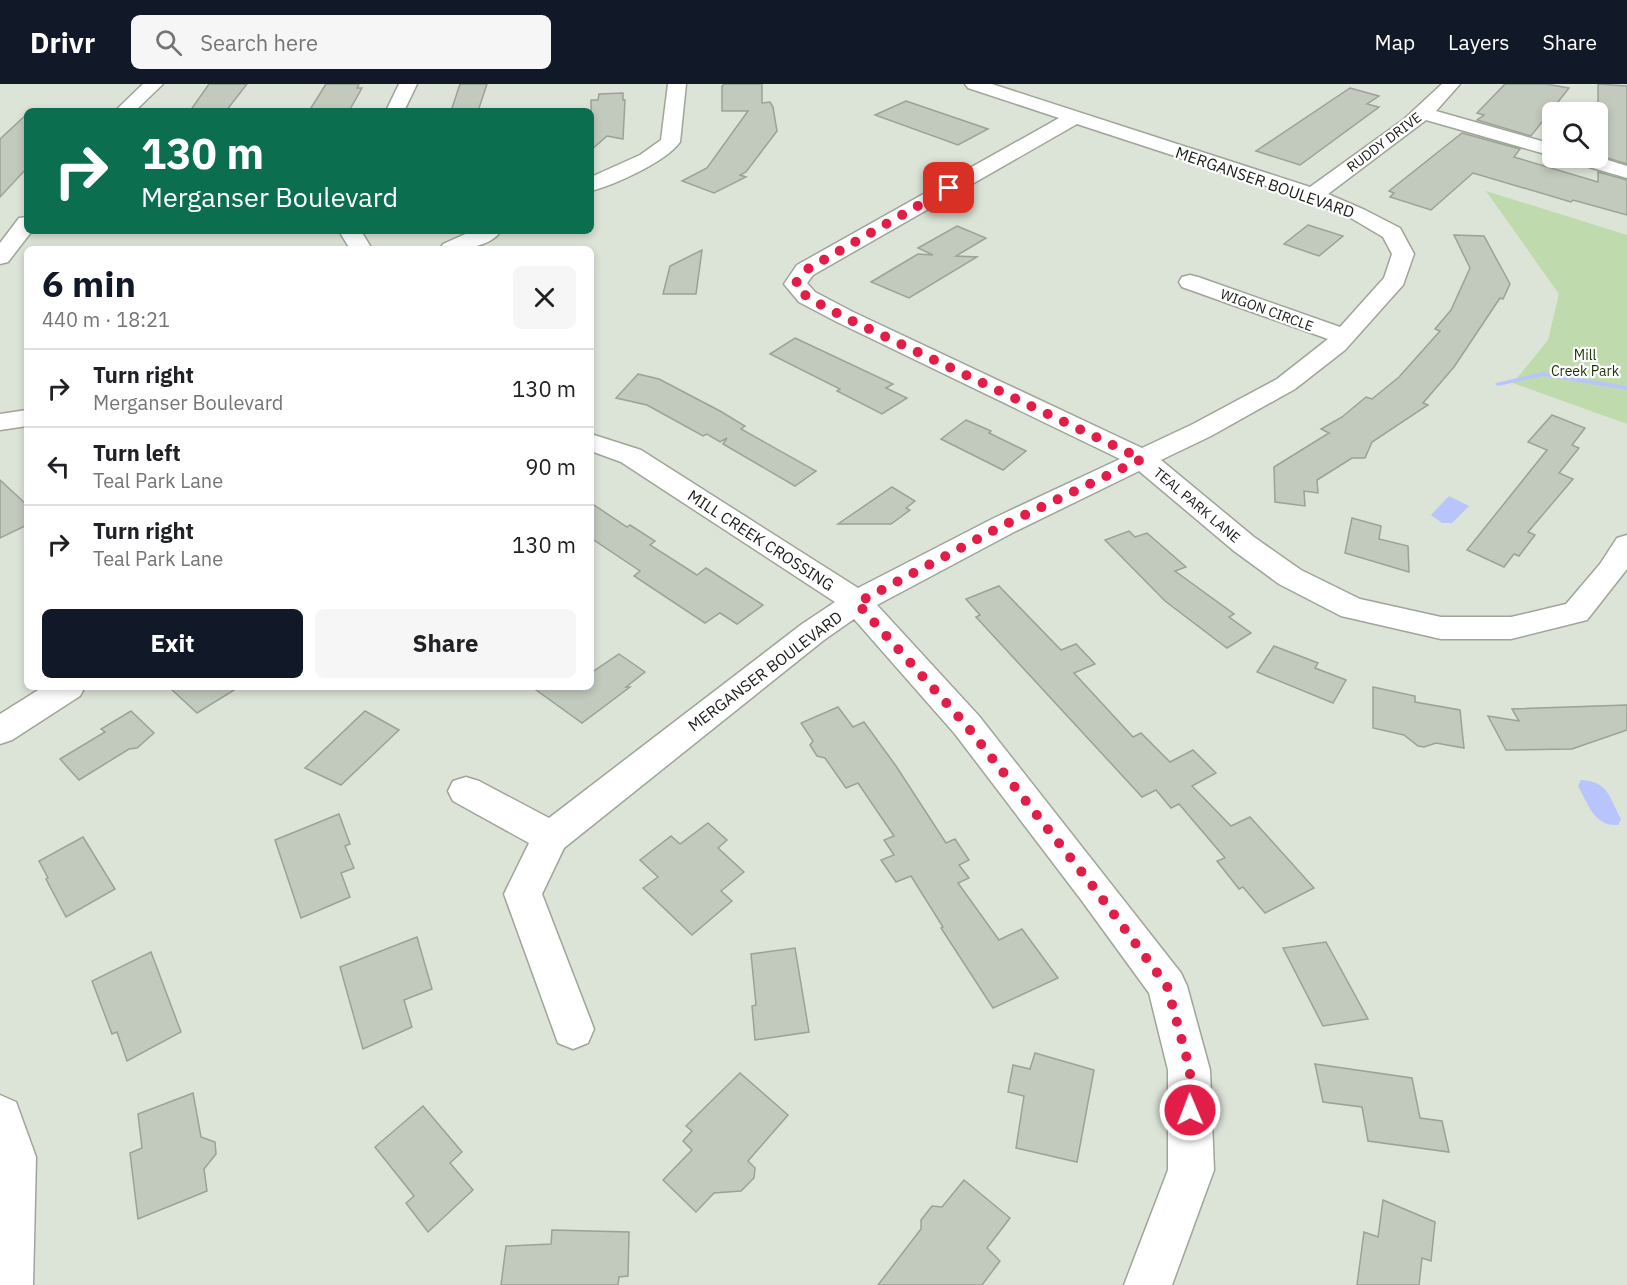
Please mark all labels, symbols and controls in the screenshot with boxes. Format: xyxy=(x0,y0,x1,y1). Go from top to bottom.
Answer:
search box xyxy=(131,15,551,69)
text: Drivr xyxy=(30,24,95,61)
icon: search xyxy=(152,26,185,59)
text: Search here xyxy=(200,28,318,57)
text: Map xyxy=(1375,28,1415,56)
text: Layers xyxy=(1448,28,1510,56)
text: Share xyxy=(1543,28,1597,56)
map controls xyxy=(1542,102,1608,168)
button: search xyxy=(1542,102,1608,168)
street label: RUDDY DRIVE xyxy=(1343,108,1425,176)
text: 130 m xyxy=(141,126,264,181)
icon: right xyxy=(42,132,120,210)
street label: MERGANSER BOULEVARD xyxy=(1173,142,1357,222)
pin xyxy=(923,162,974,213)
icon: arrive xyxy=(932,171,965,204)
text: Merganser Boulevard xyxy=(141,179,398,214)
text: 6 min xyxy=(42,260,136,307)
button: close xyxy=(513,266,576,329)
street label: WIGON CIRCLE xyxy=(1218,285,1316,335)
text: 440 m · 18:21 xyxy=(42,306,170,333)
park label: Mill Creek Park xyxy=(1551,346,1620,380)
text: Turn right xyxy=(93,360,194,389)
icon: right xyxy=(42,372,75,405)
text: 130 m xyxy=(512,374,576,403)
text: Merganser Boulevard xyxy=(93,389,283,416)
text: Turn left xyxy=(93,438,181,467)
icon: left xyxy=(42,450,75,483)
text: 90 m xyxy=(525,452,576,481)
street label: TEAL PARK LANE xyxy=(1150,463,1244,547)
text: Teal Park Lane xyxy=(93,467,223,494)
street label: MILL CREEK CROSSING xyxy=(684,485,838,595)
text: Turn right xyxy=(93,516,194,545)
icon: right xyxy=(42,528,75,561)
text: 130 m xyxy=(512,530,576,559)
text: Teal Park Lane xyxy=(93,545,223,572)
street label: MERGANSER BOULEVARD xyxy=(684,606,846,736)
button: Exit xyxy=(42,609,303,678)
button: Share xyxy=(315,609,576,678)
position arrow xyxy=(1158,1078,1222,1142)

